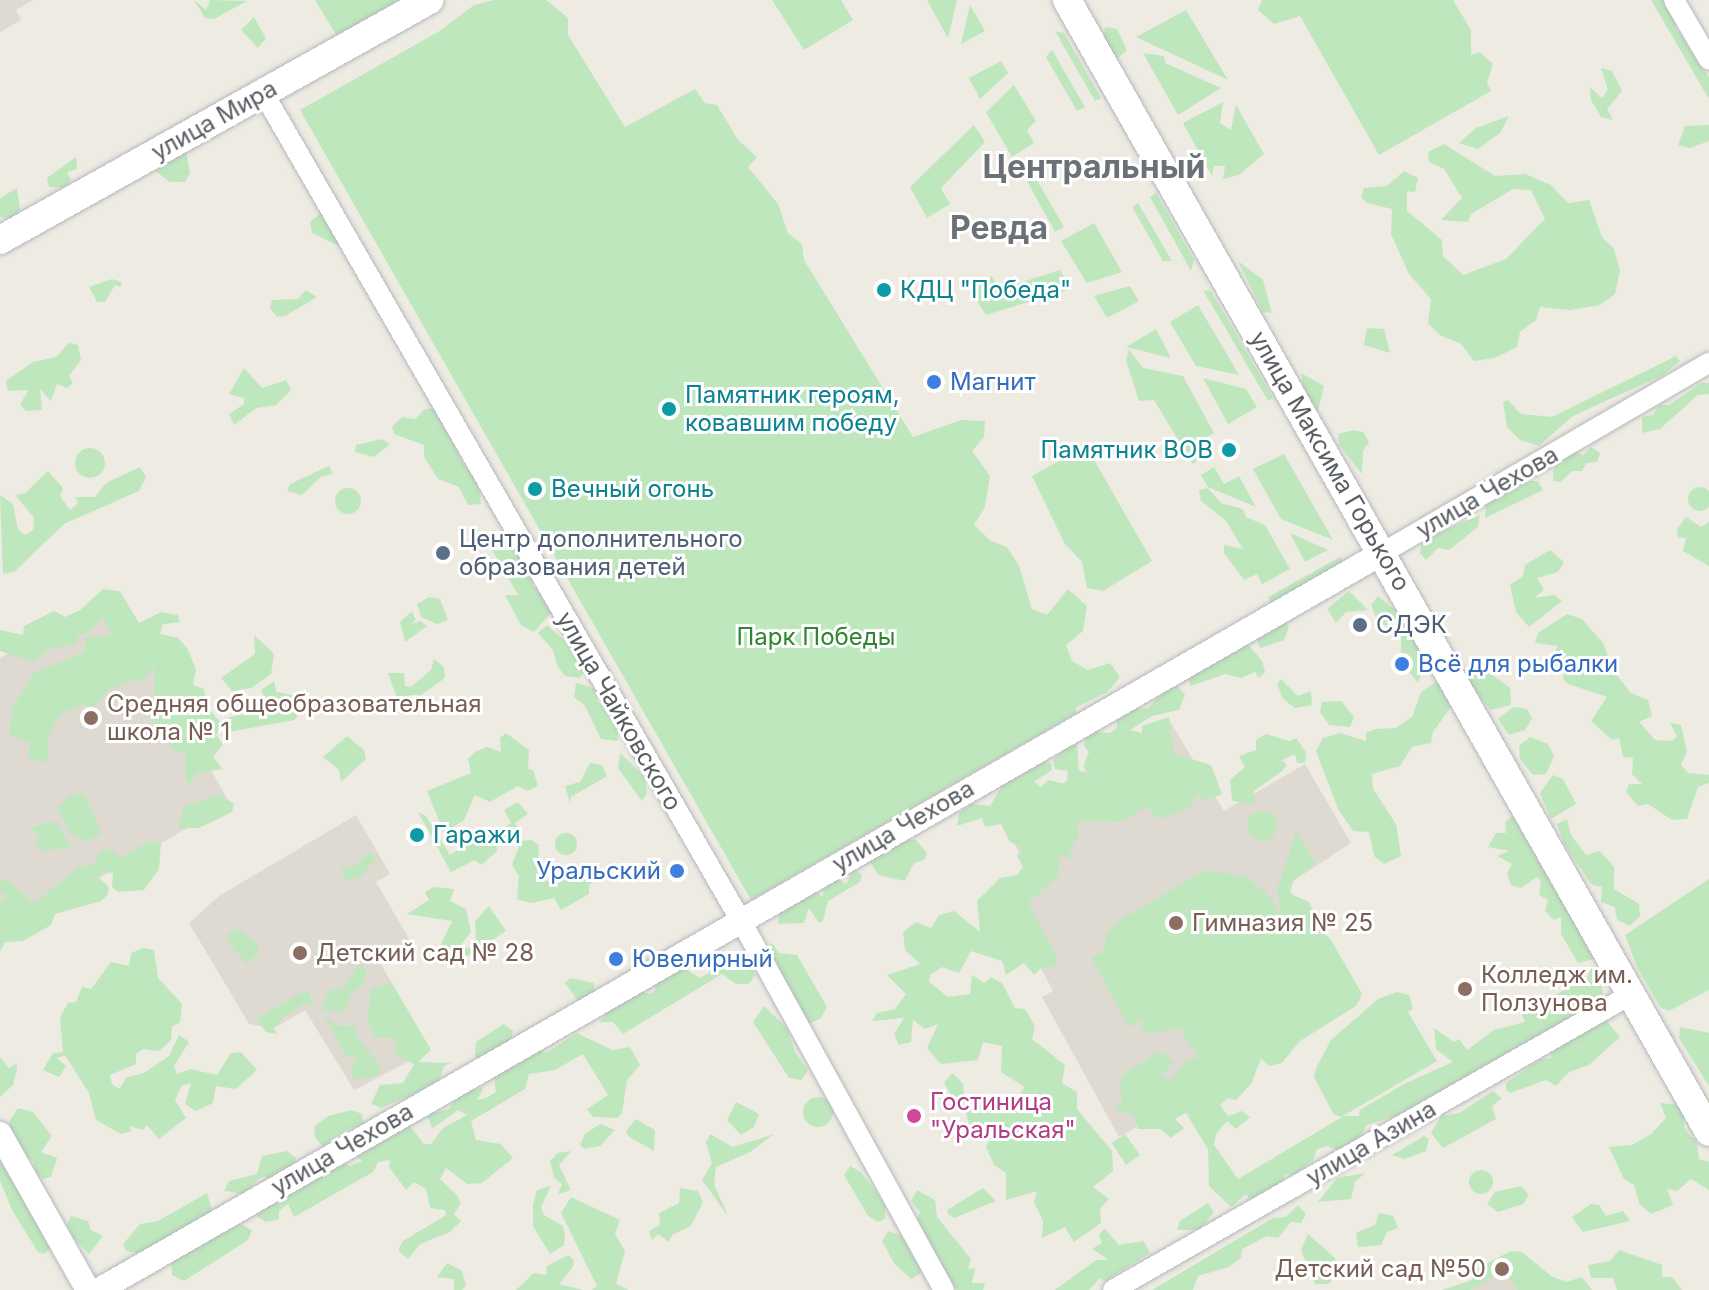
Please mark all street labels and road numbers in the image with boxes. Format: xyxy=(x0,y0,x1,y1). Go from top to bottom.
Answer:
street label: улица Мира xyxy=(146,74,282,166)
street label: улица Максима Горького xyxy=(1244,326,1416,596)
street label: улица Чехова xyxy=(1411,440,1563,544)
street label: улица Чайковского xyxy=(550,606,688,816)
street label: улица Чехова xyxy=(827,774,979,878)
street label: улица Азина xyxy=(1301,1094,1441,1192)
street label: улица Чехова xyxy=(266,1097,418,1201)

